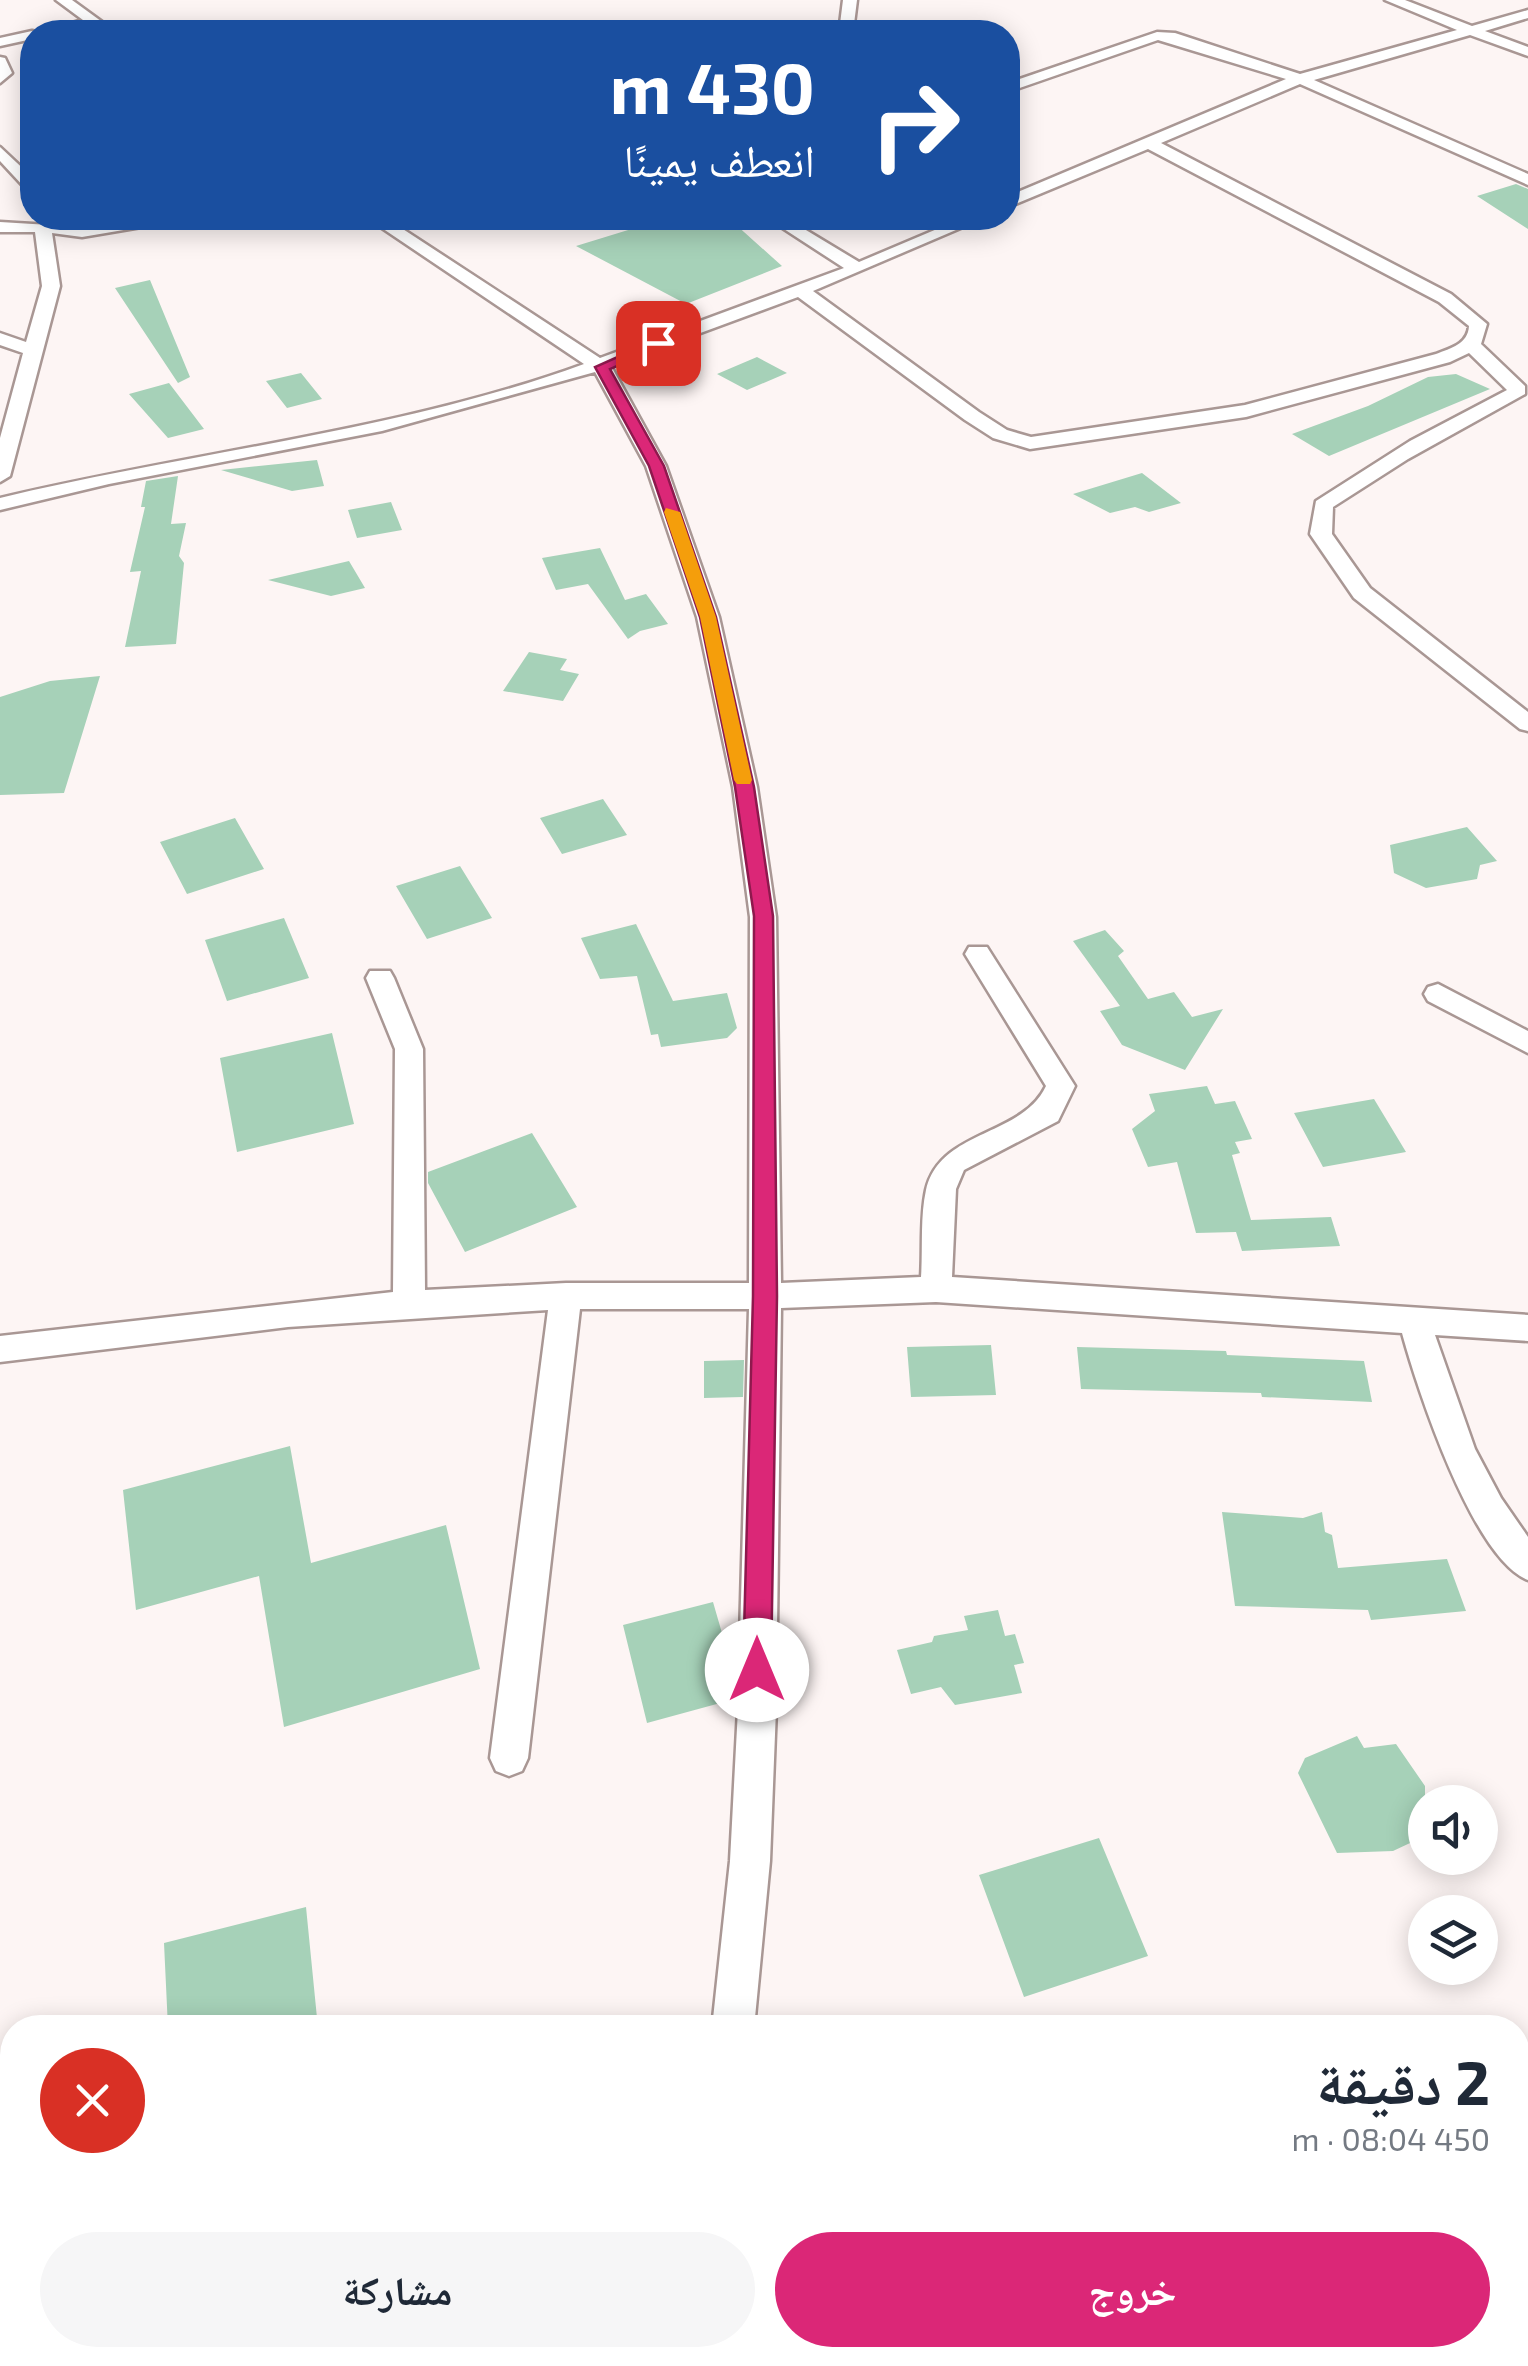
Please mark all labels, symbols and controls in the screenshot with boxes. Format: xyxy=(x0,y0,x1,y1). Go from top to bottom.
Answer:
text: 430 m xyxy=(610,44,815,128)
icon: right xyxy=(850,60,980,190)
text: انعطف يمينًا xyxy=(623,132,815,186)
pin xyxy=(616,301,701,386)
icon: arrive xyxy=(631,316,686,371)
position arrow xyxy=(705,1618,809,1722)
map controls xyxy=(1408,1785,1498,1985)
button: sound xyxy=(1408,1785,1498,1875)
button: layers xyxy=(1408,1895,1498,1985)
text: 2 دقيقة xyxy=(1316,2045,1490,2117)
button: close xyxy=(40,2048,145,2153)
text: 450 m · 08:04 xyxy=(1292,2119,1490,2157)
button: مشاركة xyxy=(40,2232,755,2347)
button: خروج xyxy=(775,2232,1490,2347)

